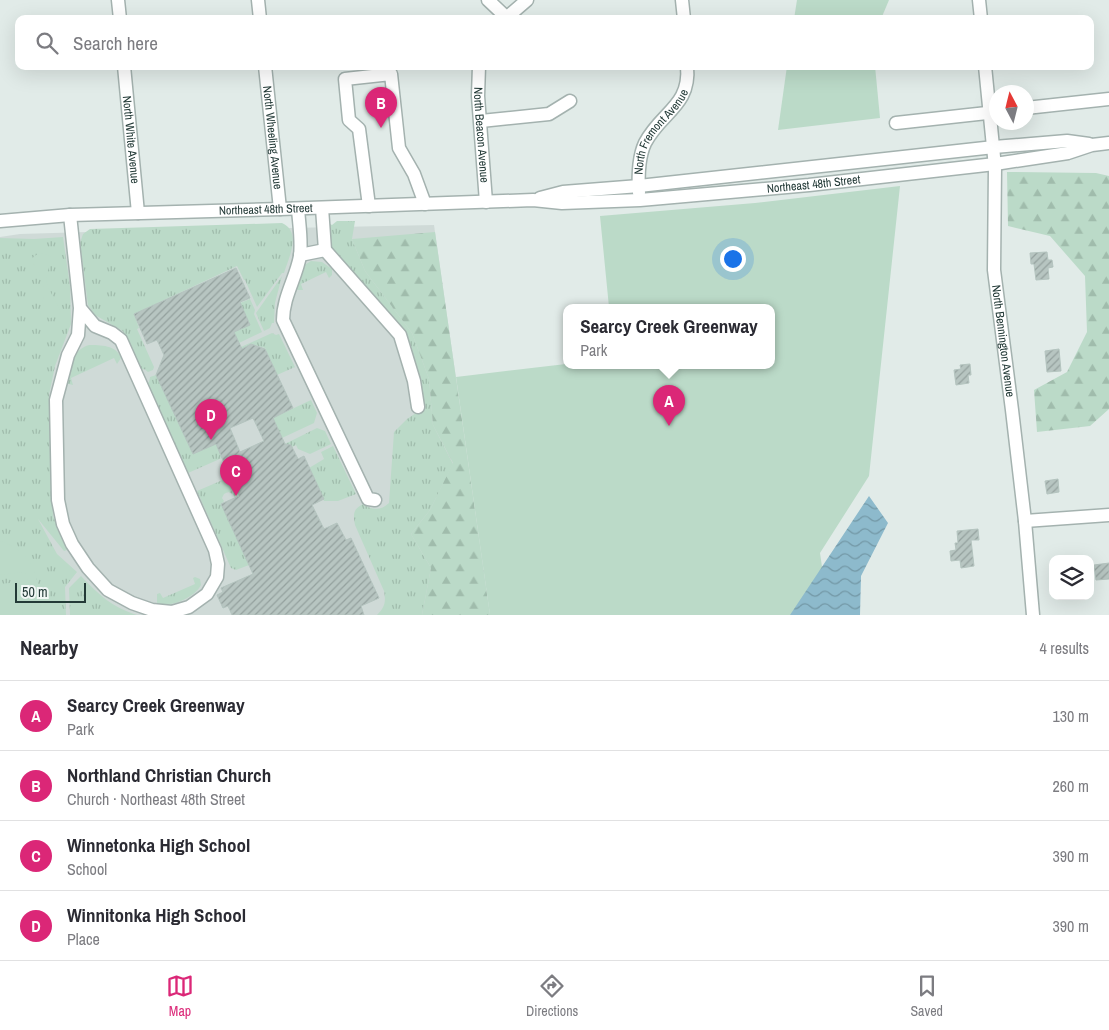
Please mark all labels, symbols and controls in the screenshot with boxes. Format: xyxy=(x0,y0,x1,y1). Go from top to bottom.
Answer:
search box xyxy=(15,15,1094,70)
icon: search xyxy=(33,29,61,57)
text: Search here xyxy=(73,30,158,56)
street label: North Wheeling Avenue xyxy=(259,85,286,190)
north arrow xyxy=(989,85,1034,130)
pin: B xyxy=(365,87,397,128)
street label: North Beacon Avenue xyxy=(470,87,493,183)
street label: North Fremont Avenue xyxy=(631,87,692,175)
street label: North White Avenue xyxy=(119,95,143,184)
street label: Northeast 48th Street xyxy=(766,171,861,197)
street label: Northeast 48th Street xyxy=(219,200,313,219)
your location xyxy=(720,246,746,272)
street label: North Bennington Avenue xyxy=(988,284,1018,398)
popup xyxy=(563,304,775,369)
text: Searcy Creek Greenway xyxy=(580,313,758,339)
text: Park xyxy=(580,339,607,361)
pin: A xyxy=(653,385,685,426)
pin: D xyxy=(195,399,227,440)
pin: C xyxy=(220,455,252,496)
map controls xyxy=(1049,555,1094,600)
button: layers xyxy=(1049,555,1094,600)
scale bar xyxy=(15,580,86,603)
text: 50 m xyxy=(22,583,48,601)
text: Nearby xyxy=(20,633,78,662)
text: 4 results xyxy=(1039,637,1089,659)
text: Searcy Creek Greenway xyxy=(67,692,245,718)
text: A xyxy=(31,705,41,727)
text: 130 m xyxy=(1053,705,1089,727)
text: Park xyxy=(67,718,94,740)
text: Northland Christian Church xyxy=(67,762,271,788)
text: B xyxy=(31,775,41,797)
text: 260 m xyxy=(1053,775,1089,797)
text: Church · Northeast 48th Street xyxy=(67,788,245,810)
text: Winnetonka High School xyxy=(67,832,250,858)
text: C xyxy=(31,845,41,867)
text: 390 m xyxy=(1053,845,1089,867)
text: School xyxy=(67,858,107,880)
text: Winnitonka High School xyxy=(67,902,246,928)
text: D xyxy=(31,915,41,937)
text: 390 m xyxy=(1053,915,1089,937)
text: Place xyxy=(67,928,100,950)
tab: Map xyxy=(166,972,194,1020)
tab: Directions xyxy=(526,972,578,1020)
tab: Saved xyxy=(910,972,943,1020)

